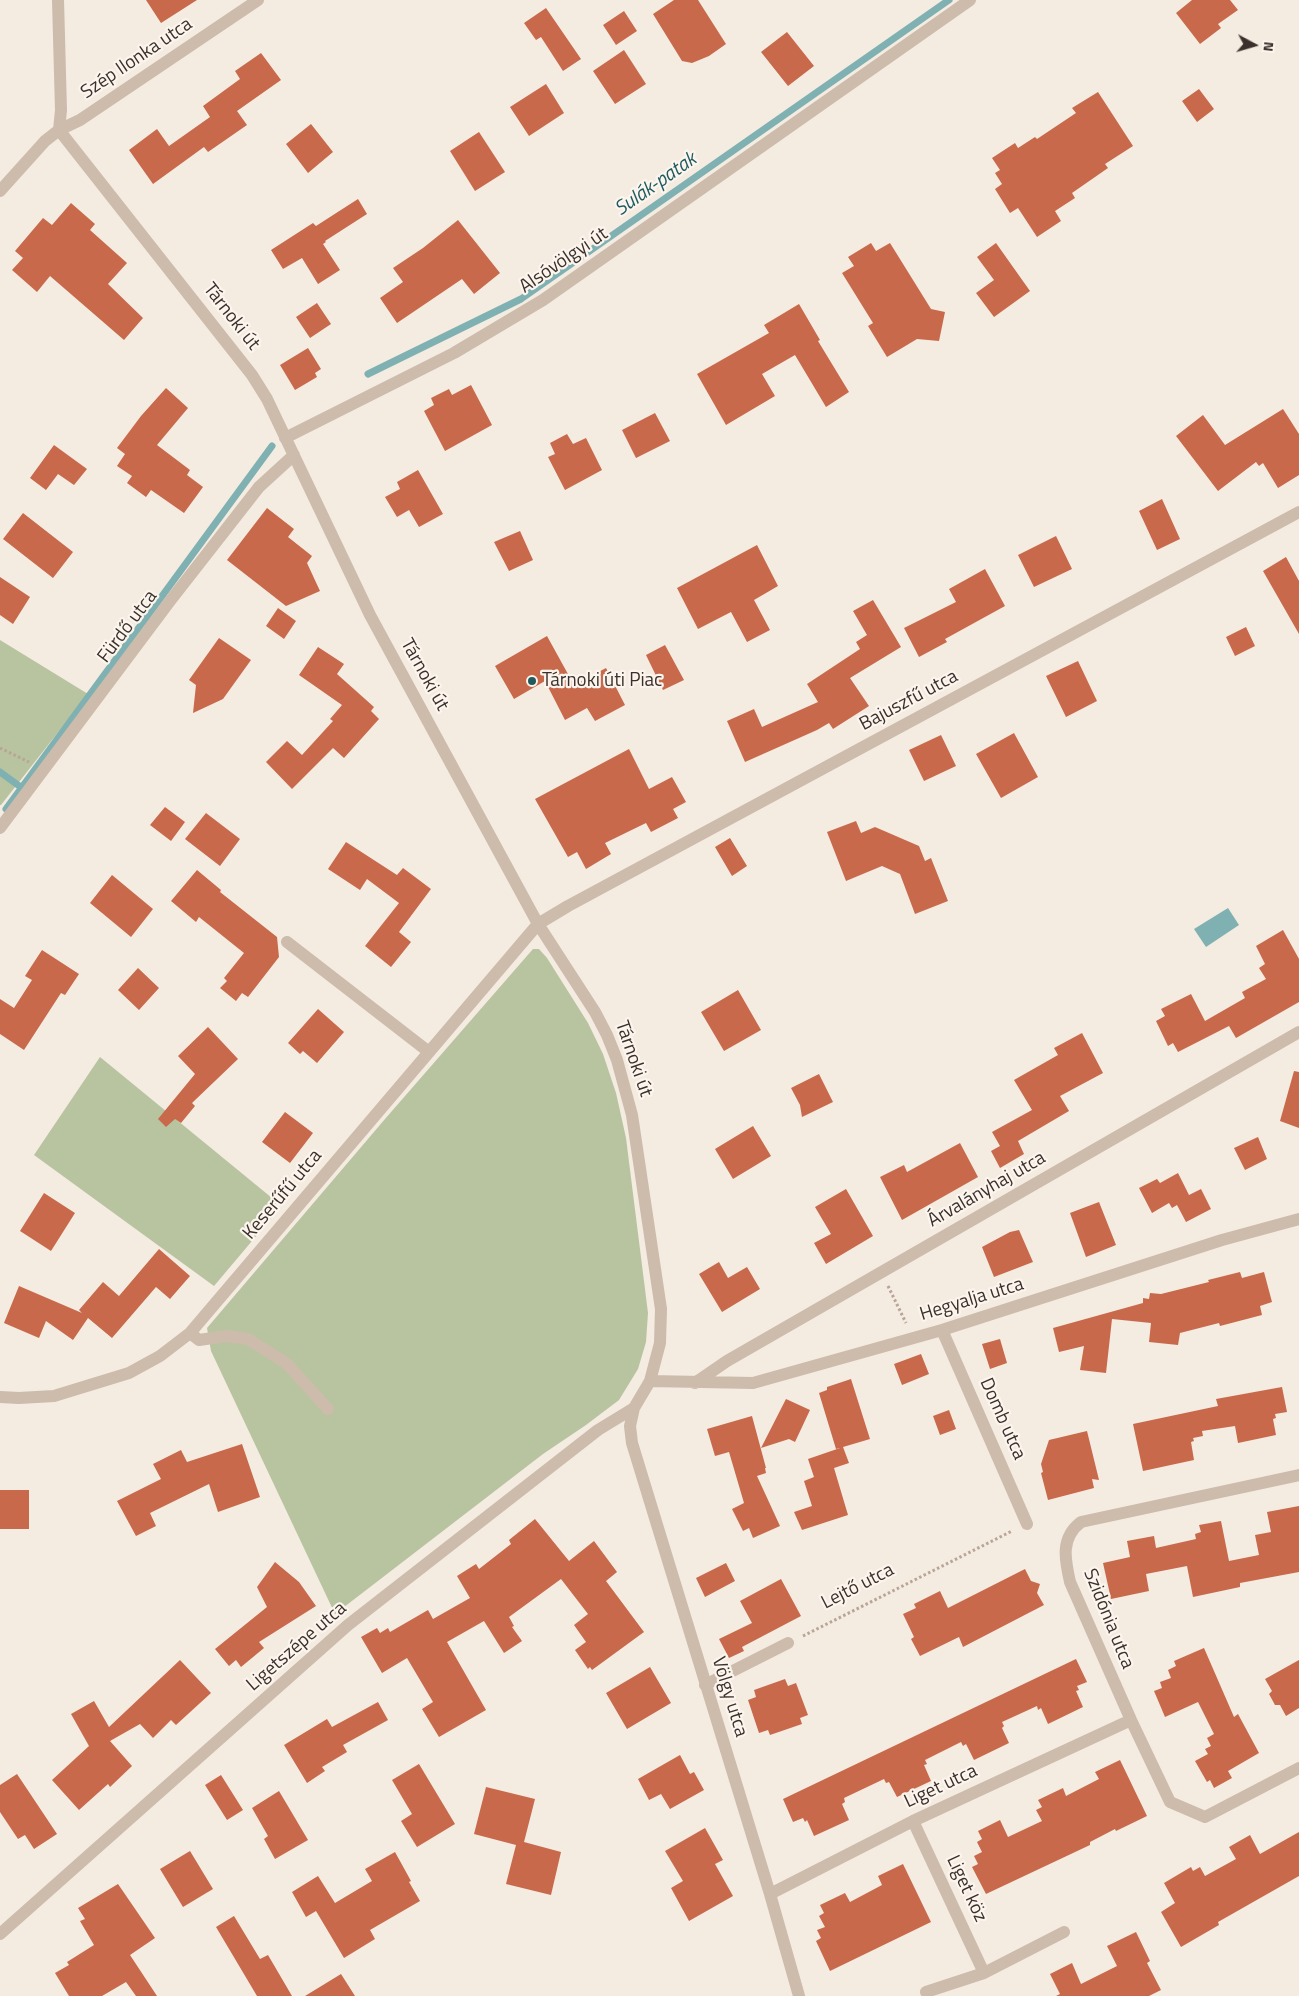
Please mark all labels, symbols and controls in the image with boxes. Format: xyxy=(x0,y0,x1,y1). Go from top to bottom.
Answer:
street label: Szép Ilonka utca xyxy=(77,13,197,105)
north arrow xyxy=(1229,20,1279,70)
text: N xyxy=(1258,41,1280,53)
water label: Sulák-patak xyxy=(610,148,702,222)
street label: Alsóvölgyi út xyxy=(515,223,613,299)
street label: Tárnoki út xyxy=(198,279,264,355)
street label: Fürdő utca xyxy=(93,586,163,668)
street label: Tárnoki út xyxy=(395,635,453,715)
street label: Bajuszfű utca xyxy=(856,666,962,736)
place label: Tárnoki úti Piac xyxy=(542,670,662,692)
marker: Tárnoki úti Piac xyxy=(526,675,538,687)
street label: Tárnoki út xyxy=(609,1018,657,1100)
street label: Keserűfű utca xyxy=(239,1145,327,1245)
street label: Árvalányhaj utca xyxy=(924,1147,1050,1233)
street label: Hegyalja utca xyxy=(917,1273,1027,1327)
street label: Domb utca xyxy=(974,1375,1030,1463)
street label: Lejtő utca xyxy=(818,1559,898,1615)
street label: Szidónia utca xyxy=(1078,1566,1138,1672)
street label: Ligetszépe utca xyxy=(243,1598,351,1696)
street label: Völgy utca xyxy=(706,1654,752,1740)
street label: Liget utca xyxy=(901,1760,981,1814)
street label: Liget köz xyxy=(941,1852,991,1926)

